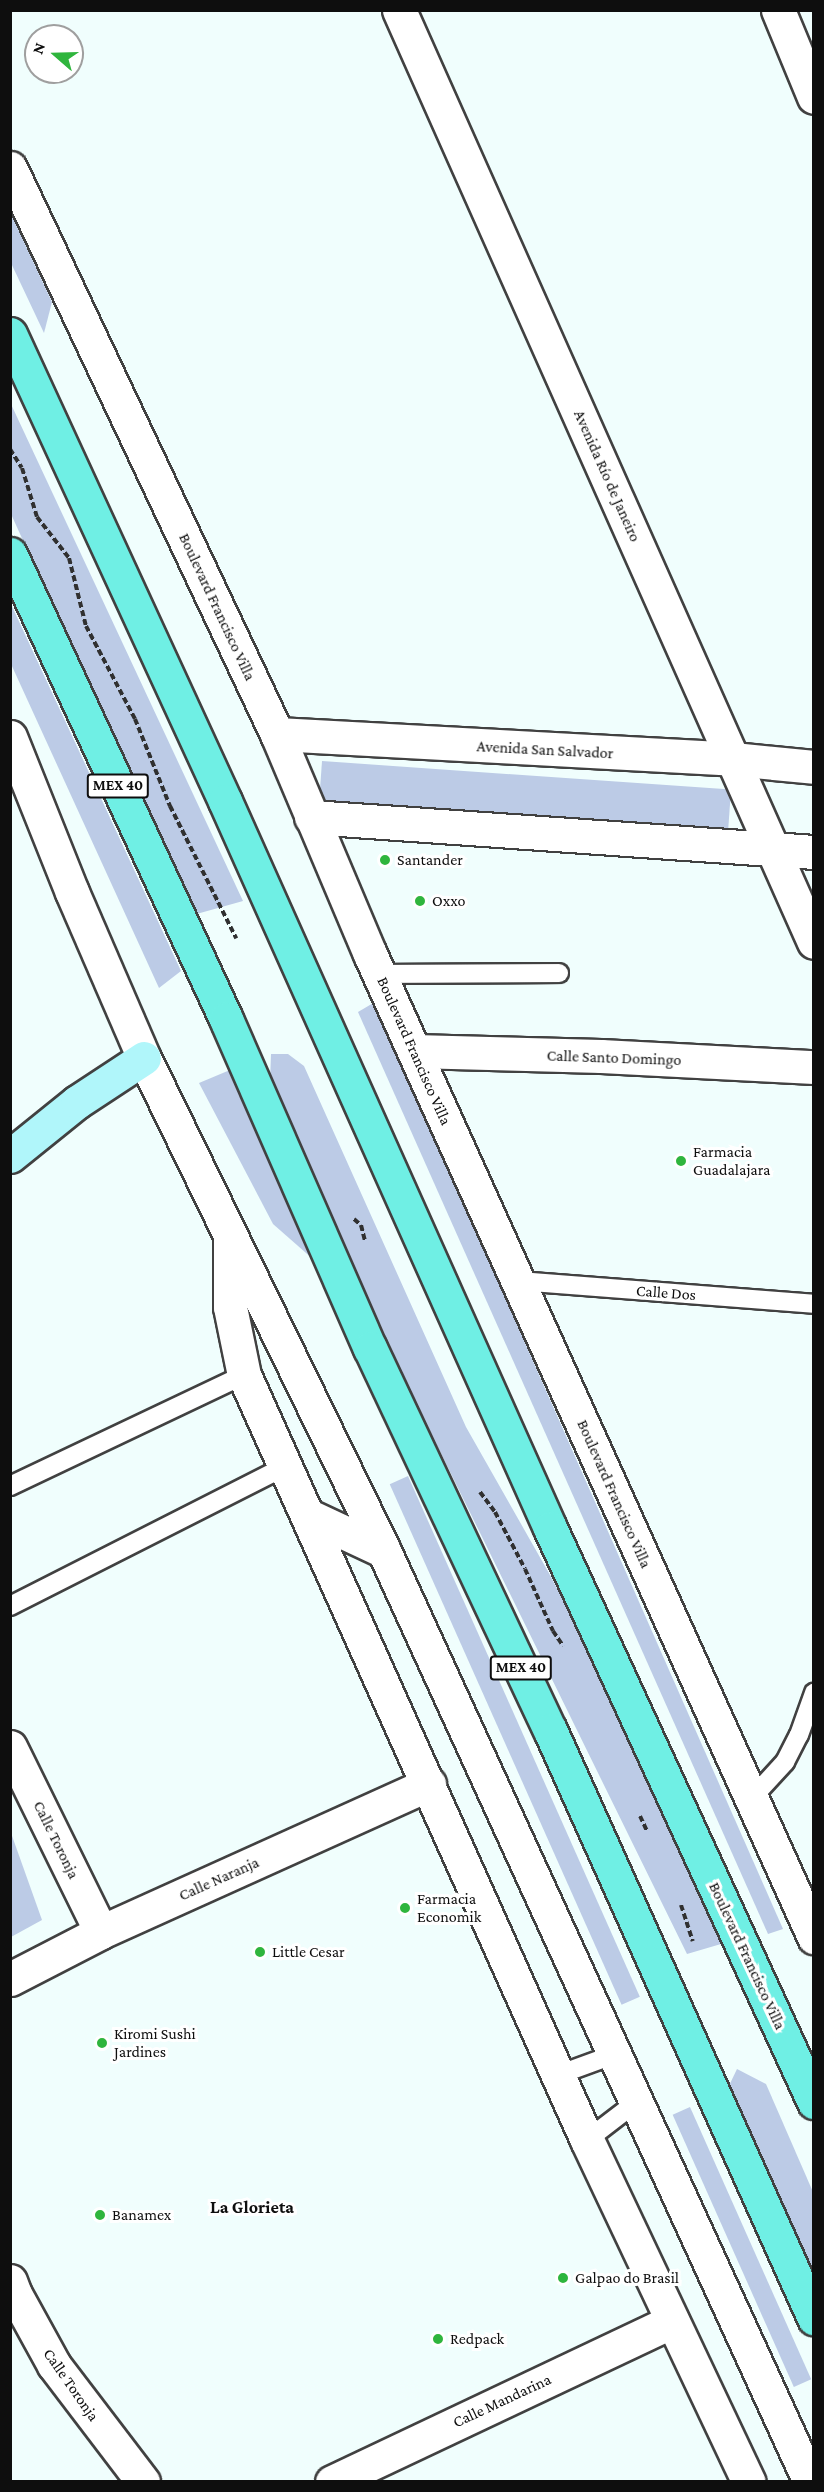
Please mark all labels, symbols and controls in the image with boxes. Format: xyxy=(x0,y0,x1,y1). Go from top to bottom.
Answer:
north arrow xyxy=(24,24,84,84)
text: N xyxy=(29,40,48,56)
street label: Avenida Río de Janeiro xyxy=(569,407,645,545)
street label: Boulevard Francisco Villa xyxy=(174,530,260,684)
street label: Avenida San Salvador xyxy=(476,737,614,763)
road number: MEX 40 xyxy=(86,774,150,798)
place label: Santander xyxy=(397,850,463,870)
marker: Santander xyxy=(378,853,392,867)
place label: Oxxo xyxy=(432,891,465,911)
marker: Oxxo xyxy=(413,894,427,908)
street label: Boulevard Francisco Villa xyxy=(373,974,455,1128)
street label: Calle Santo Domingo xyxy=(546,1046,682,1070)
place label: Farmacia Guadalajara xyxy=(693,1142,771,1180)
marker: Farmacia Guadalajara xyxy=(674,1154,688,1168)
street label: Calle Dos xyxy=(635,1281,697,1305)
street label: Boulevard Francisco Villa xyxy=(573,1417,655,1571)
road number: MEX 40 xyxy=(490,1656,552,1680)
street label: Calle Toronja xyxy=(29,1798,83,1882)
street label: Calle Naranja xyxy=(176,1853,262,1905)
street label: Boulevard Francisco Villa xyxy=(704,1879,790,2033)
place label: Farmacia Economik xyxy=(417,1889,481,1927)
marker: Farmacia Economik xyxy=(398,1901,412,1915)
place label: Little Cesar xyxy=(272,1942,345,1962)
marker: Little Cesar xyxy=(253,1945,267,1959)
place label: Kiromi Sushi Jardines xyxy=(114,2024,196,2062)
marker: Kiromi Sushi Jardines xyxy=(95,2036,109,2050)
district label: La Glorieta xyxy=(210,2196,294,2218)
place label: Banamex xyxy=(112,2205,171,2225)
marker: Banamex xyxy=(93,2208,107,2222)
place label: Galpao do Brasil xyxy=(575,2268,679,2288)
marker: Galpao do Brasil xyxy=(556,2271,570,2285)
place label: Redpack xyxy=(450,2329,504,2349)
marker: Redpack xyxy=(431,2332,445,2346)
street label: Calle Toronja xyxy=(39,2345,103,2425)
street label: Calle Mandarina xyxy=(450,2370,554,2432)

